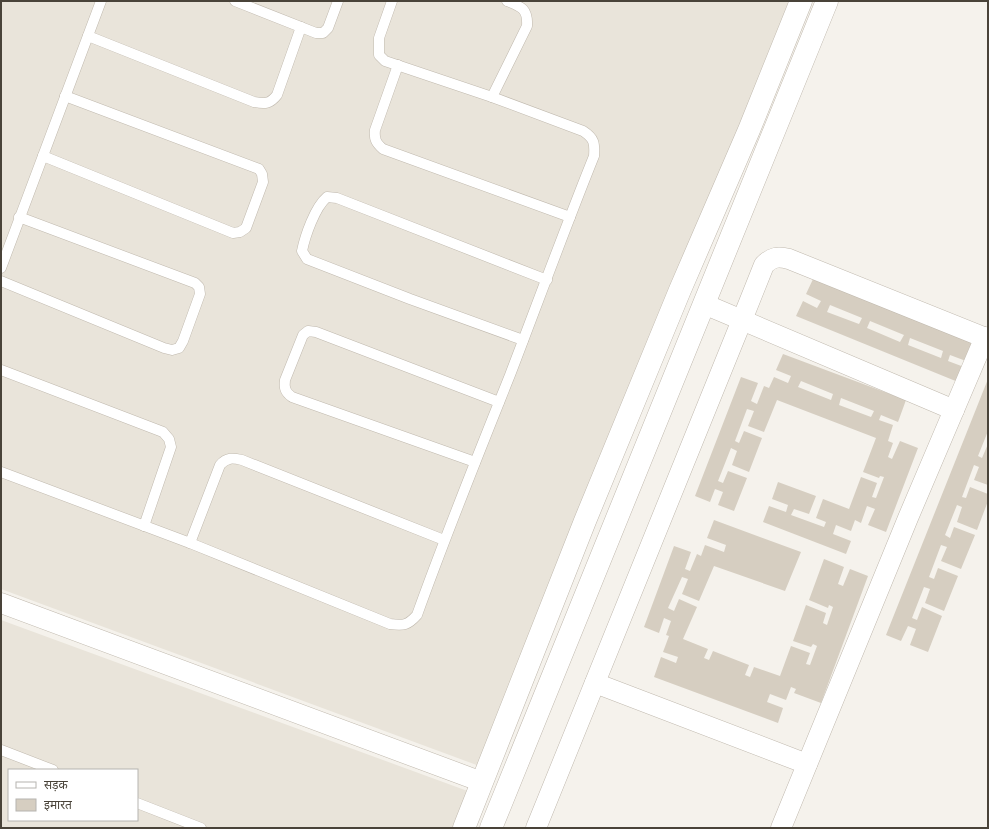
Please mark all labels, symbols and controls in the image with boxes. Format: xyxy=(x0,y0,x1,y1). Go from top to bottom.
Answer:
legend xyxy=(8,769,138,821)
text: सड़क xyxy=(44,776,69,793)
text: इमारत xyxy=(44,796,73,813)

